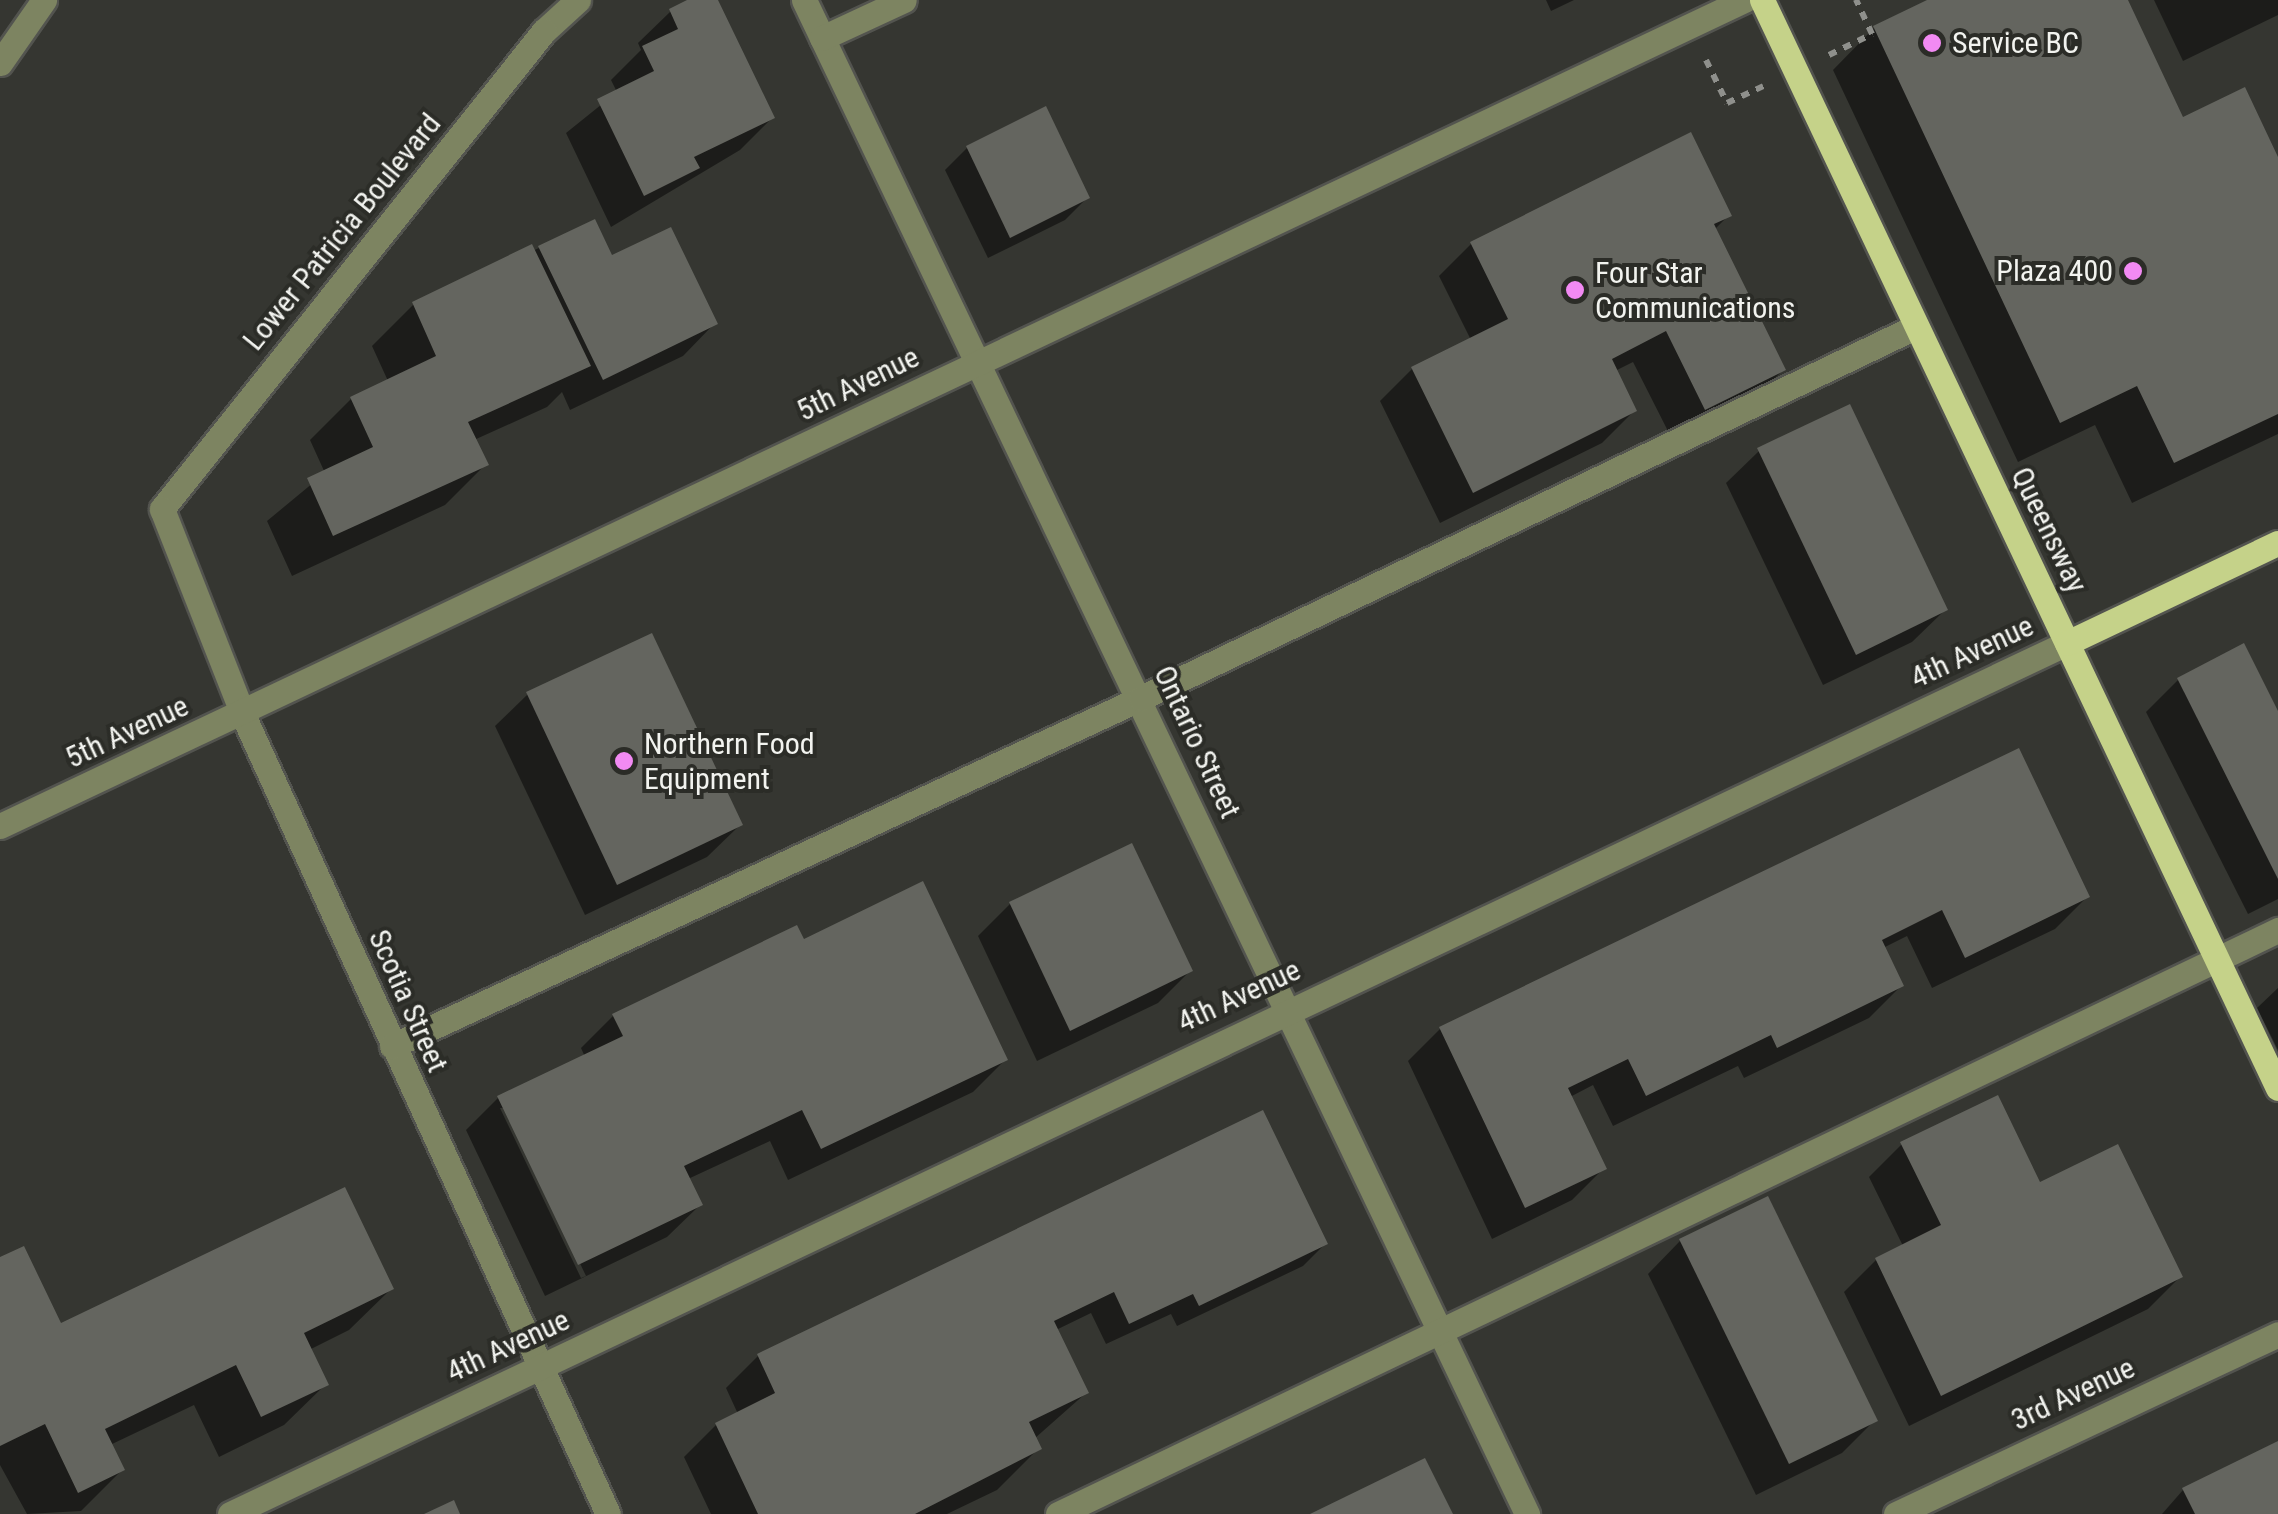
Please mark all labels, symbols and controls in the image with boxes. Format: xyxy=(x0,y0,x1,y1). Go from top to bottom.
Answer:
place label: Service BC xyxy=(1952,25,2079,61)
marker: Service BC xyxy=(1921,32,1943,54)
street label: Lower Patricia Boulevard xyxy=(235,106,449,358)
place label: Plaza 400 xyxy=(1996,253,2113,289)
place label: Four Star Communications xyxy=(1595,255,1795,326)
marker: Plaza 400 xyxy=(2122,260,2144,282)
marker: Four Star Communications xyxy=(1564,279,1586,301)
street label: 5th Avenue xyxy=(791,339,925,429)
street label: Queensway xyxy=(2003,461,2095,599)
street label: 4th Avenue xyxy=(1905,608,2039,696)
street label: Ontario Street xyxy=(1146,660,1248,824)
street label: 5th Avenue xyxy=(60,688,194,776)
place label: Northern Food Equipment xyxy=(644,726,815,796)
marker: Northern Food Equipment xyxy=(613,750,635,772)
street label: Scotia Street xyxy=(361,924,455,1078)
street label: 4th Avenue xyxy=(1172,952,1306,1040)
street label: 4th Avenue xyxy=(441,1302,575,1390)
street label: 3rd Avenue xyxy=(2006,1350,2140,1438)

